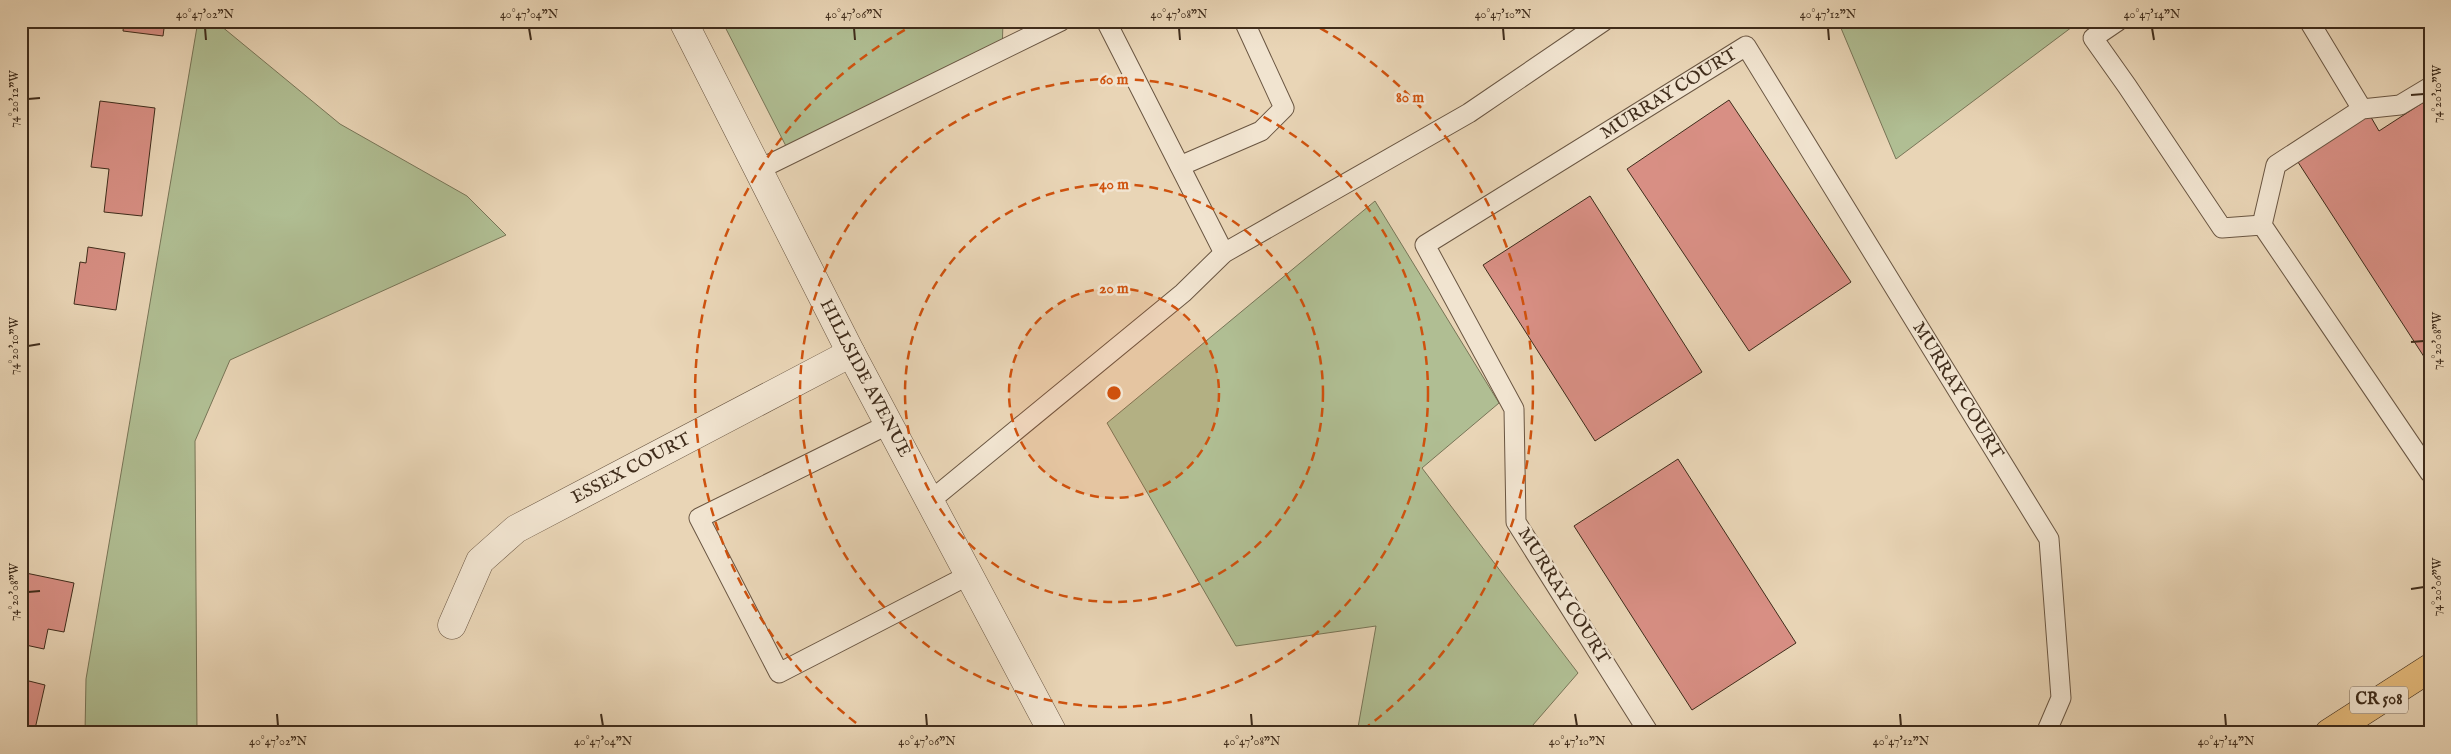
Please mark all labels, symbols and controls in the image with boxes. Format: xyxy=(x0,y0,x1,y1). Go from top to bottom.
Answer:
text: 40°47'02"N xyxy=(176,7,235,22)
text: 40°47'04"N xyxy=(500,7,559,22)
text: 40°47'06"N xyxy=(825,7,883,22)
text: 40°47'08"N xyxy=(1151,7,1208,22)
text: 40°47'10"N xyxy=(1475,7,1532,22)
text: 40°47'12"N xyxy=(1800,7,1857,22)
text: 40°47'14"N xyxy=(2124,7,2181,22)
street label: MURRAY COURT xyxy=(1596,43,1742,145)
text: 74°20'10"W xyxy=(2430,65,2445,123)
text: 74°20'12"W xyxy=(7,70,22,128)
text: 60 m xyxy=(1100,70,1129,89)
text: 80 m xyxy=(1396,88,1424,107)
text: 40 m xyxy=(1099,175,1129,194)
text: 20 m xyxy=(1099,279,1129,298)
street label: HILLSIDE AVENUE xyxy=(814,295,916,461)
text: 74°20'08"W xyxy=(2430,311,2445,370)
text: 74°20'10"W xyxy=(7,317,22,375)
street label: MURRAY COURT xyxy=(1907,318,2009,463)
centre of rings xyxy=(1105,384,1123,402)
street label: ESSEX COURT xyxy=(568,428,695,509)
street label: MURRAY COURT xyxy=(1512,523,1614,669)
text: 74°20'06"W xyxy=(2430,557,2445,616)
text: 74°20'08"W xyxy=(7,562,22,621)
road number: CR 508 xyxy=(2350,686,2408,714)
text: 40°47'02"N xyxy=(249,734,308,749)
text: 40°47'04"N xyxy=(574,734,633,749)
text: 40°47'06"N xyxy=(898,734,956,749)
text: 40°47'08"N xyxy=(1224,734,1281,749)
text: 40°47'10"N xyxy=(1549,734,1606,749)
text: 40°47'12"N xyxy=(1873,734,1930,749)
text: 40°47'14"N xyxy=(2198,734,2255,749)

